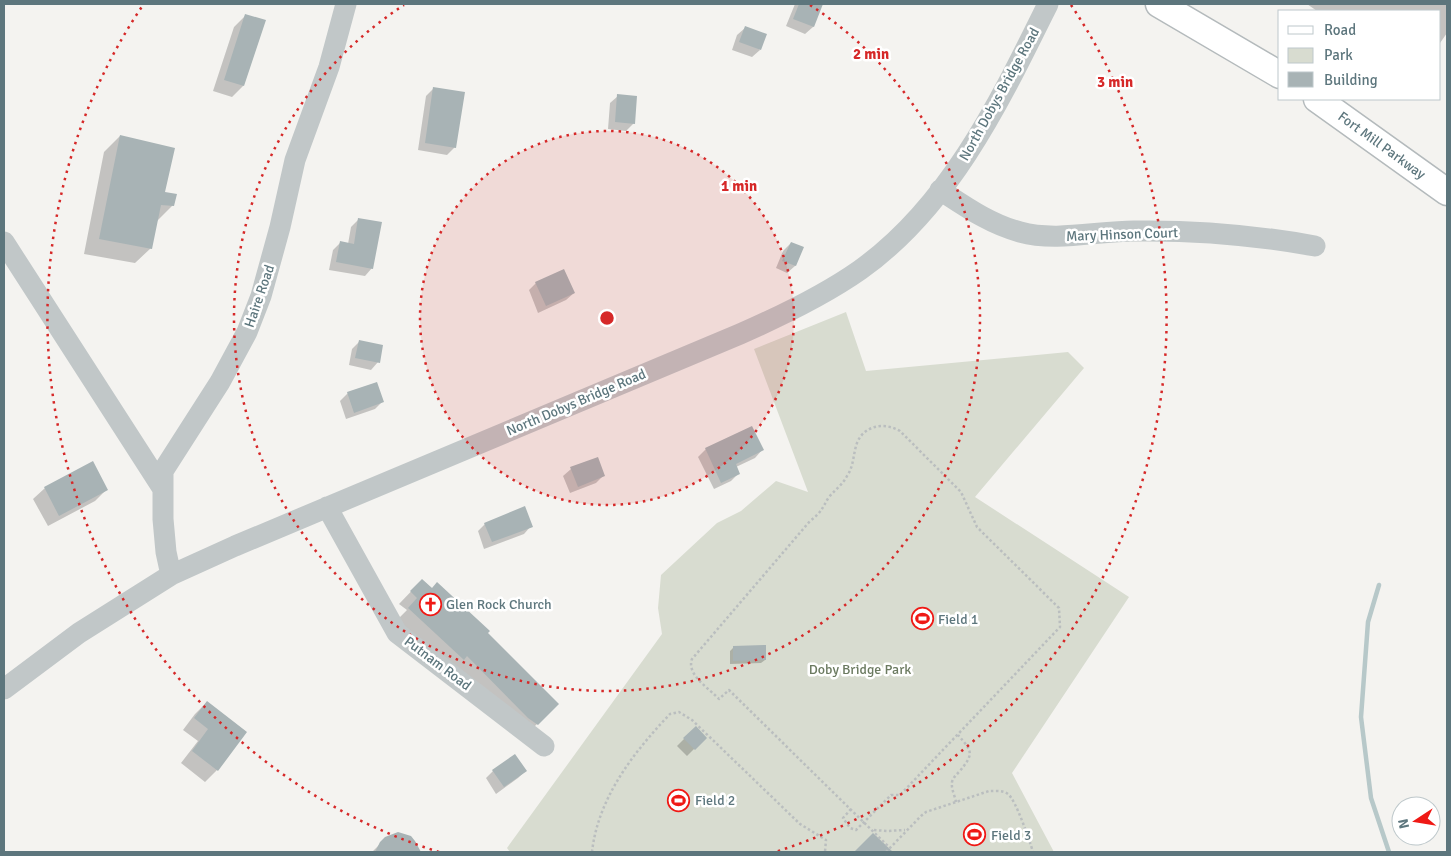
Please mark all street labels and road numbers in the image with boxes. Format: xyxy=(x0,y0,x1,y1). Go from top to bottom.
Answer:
street label: North Dobys Bridge Road xyxy=(956,25,1043,164)
street label: Fort Mill Parkway xyxy=(1335,108,1429,183)
street label: Mary Hinson Court xyxy=(1066,224,1178,245)
street label: Haire Road xyxy=(241,263,278,330)
street label: North Dobys Bridge Road xyxy=(504,365,648,440)
street label: Putnam Road xyxy=(401,633,474,694)

